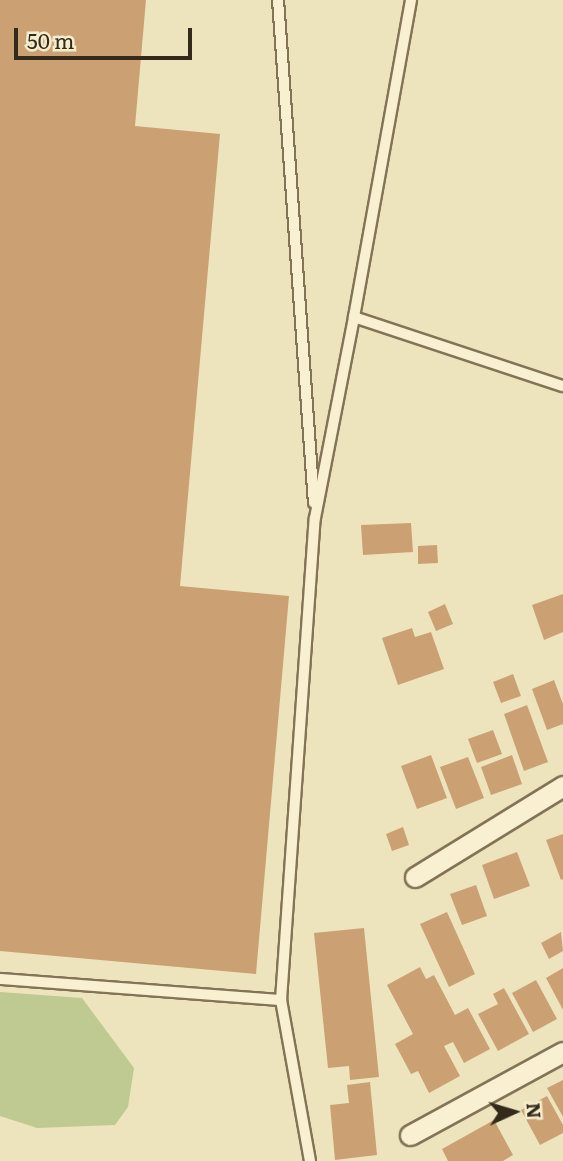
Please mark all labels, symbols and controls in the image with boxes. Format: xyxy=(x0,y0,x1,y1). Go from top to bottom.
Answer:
scale bar xyxy=(18,14,196,58)
text: 50 m xyxy=(27,24,74,55)
north arrow xyxy=(479,1077,549,1147)
text: N xyxy=(520,1102,549,1119)

